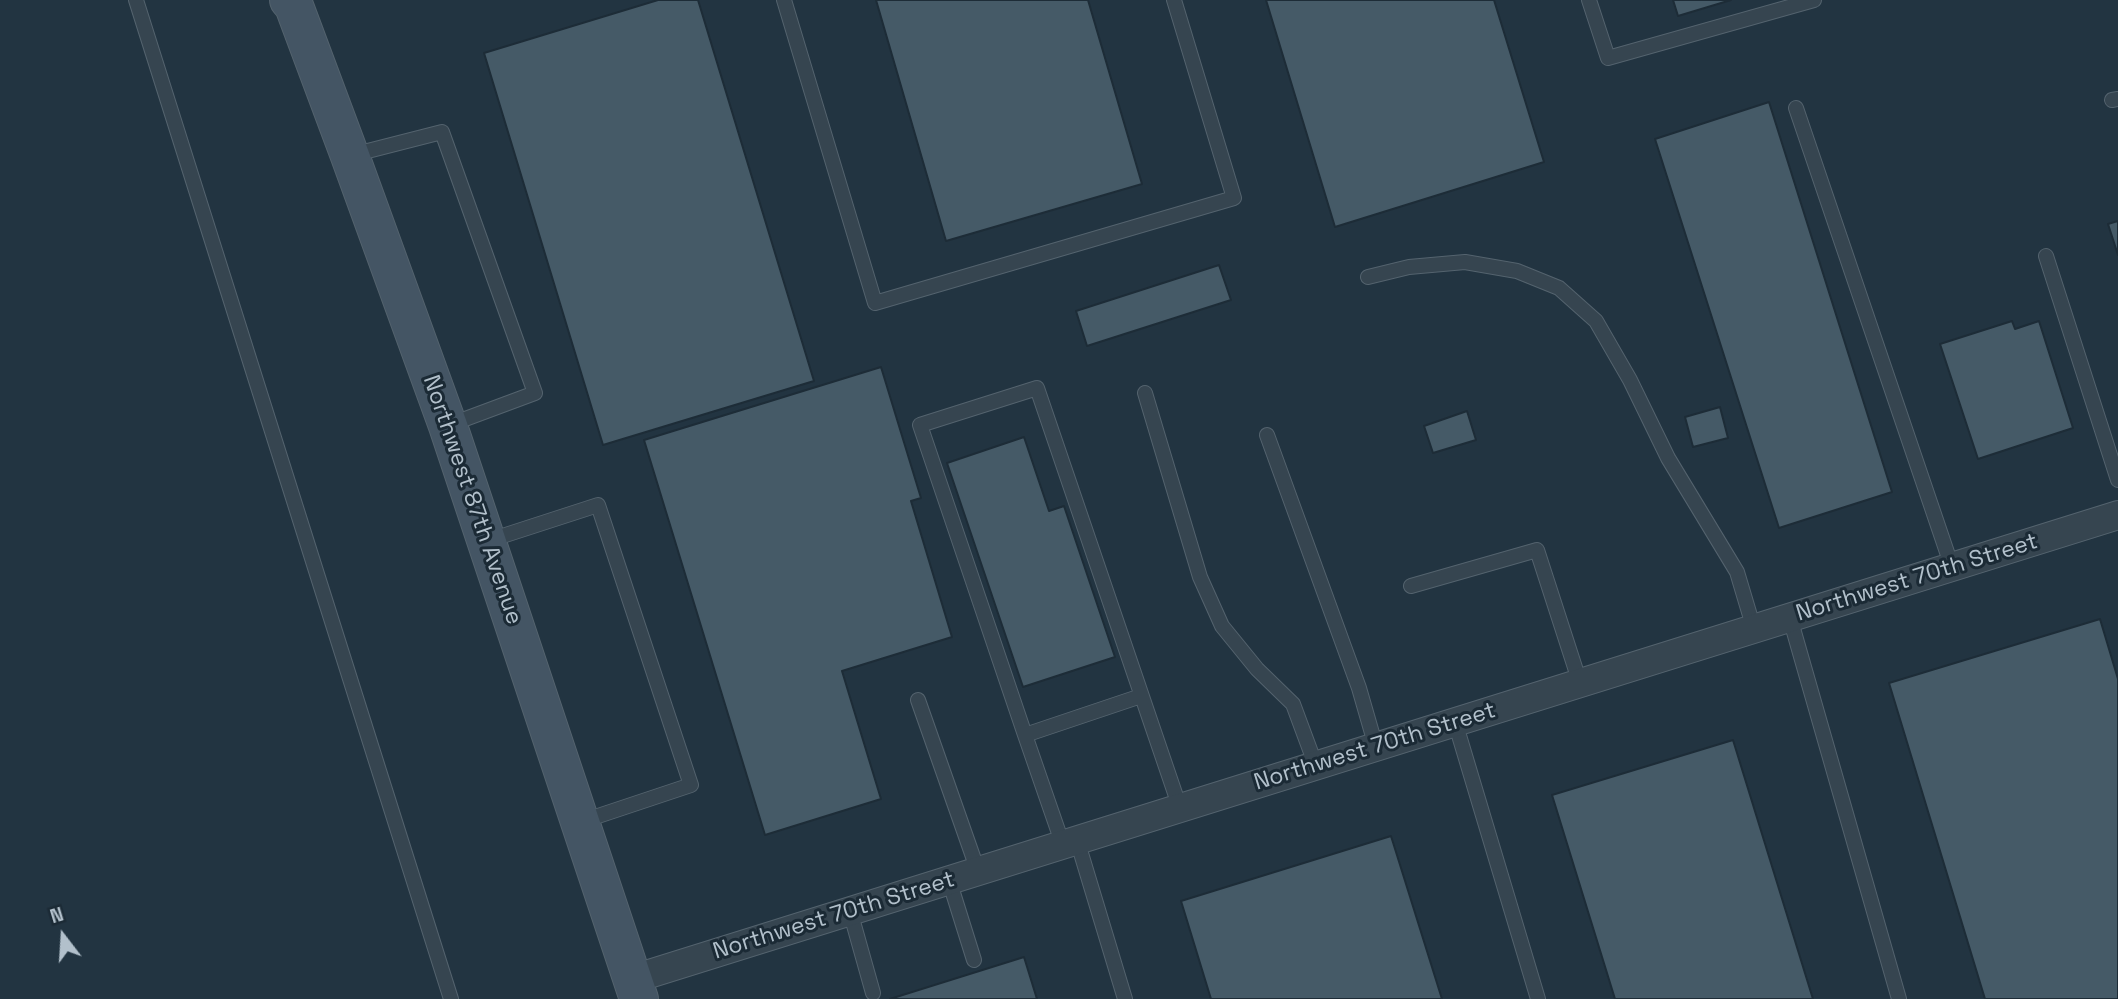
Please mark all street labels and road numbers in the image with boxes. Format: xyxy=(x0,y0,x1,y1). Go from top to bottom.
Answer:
street label: Northwest 87th Avenue xyxy=(416,372,528,628)
street label: Northwest 70th Street xyxy=(1793,528,2041,628)
street label: Northwest 70th Street xyxy=(1251,697,1499,797)
street label: Northwest 70th Street xyxy=(710,866,958,966)

